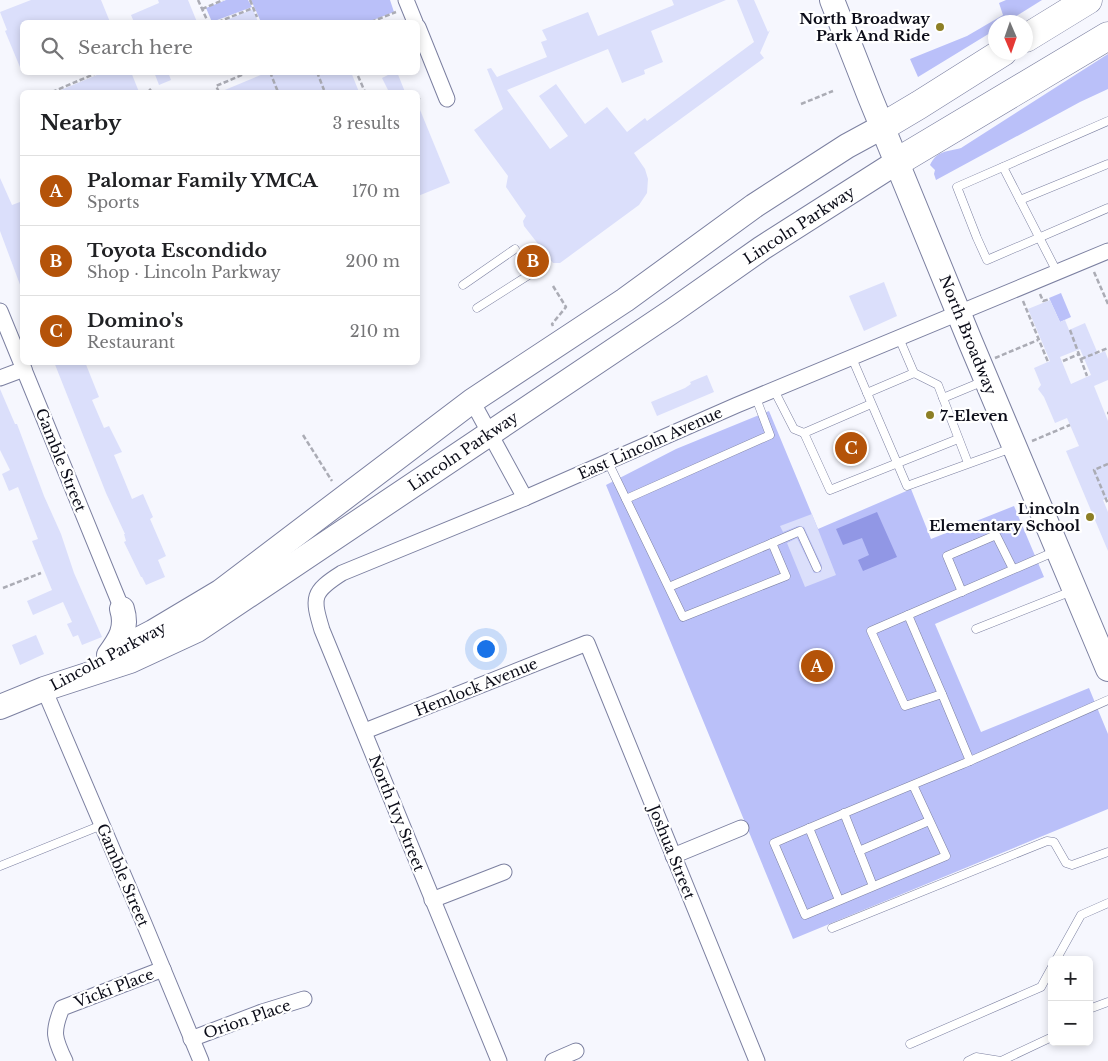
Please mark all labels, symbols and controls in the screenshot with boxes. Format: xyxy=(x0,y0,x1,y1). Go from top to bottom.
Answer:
place label: North Broadway Park And Ride xyxy=(799,9,930,45)
north arrow xyxy=(988,15,1033,60)
search box xyxy=(20,20,420,75)
marker: North Broadway Park And Ride xyxy=(934,21,946,33)
icon: search xyxy=(38,34,66,62)
text: Search here xyxy=(78,36,193,59)
text: Nearby xyxy=(40,110,121,136)
text: 3 results xyxy=(332,113,400,133)
text: Palomar Family YMCA xyxy=(87,169,318,192)
text: A xyxy=(50,181,62,201)
text: 170 m xyxy=(352,181,400,201)
street label: Lincoln Parkway xyxy=(740,182,859,268)
text: Sports xyxy=(87,192,140,212)
text: Toyota Escondido xyxy=(87,239,267,262)
pin: B xyxy=(517,242,549,280)
text: B xyxy=(50,251,62,271)
text: 200 m xyxy=(346,251,400,271)
text: Shop · Lincoln Parkway xyxy=(87,262,281,282)
street label: North Broadway xyxy=(935,272,1001,398)
text: Domino's xyxy=(87,309,183,332)
text: C xyxy=(49,321,63,341)
text: 210 m xyxy=(350,321,400,341)
text: Restaurant xyxy=(87,332,175,352)
street label: East Lincoln Avenue xyxy=(575,403,725,483)
street label: Gamble Street xyxy=(32,405,91,515)
place label: 7-Eleven xyxy=(940,406,1008,425)
street label: Lincoln Parkway xyxy=(404,407,522,495)
marker: 7-Eleven xyxy=(924,409,936,421)
pin: C xyxy=(835,429,867,467)
place label: Lincoln Elementary School xyxy=(929,499,1081,535)
marker: Lincoln Elementary School xyxy=(1084,511,1096,523)
street label: Lincoln Parkway xyxy=(47,617,170,695)
your location xyxy=(473,636,499,662)
pin: A xyxy=(801,647,833,685)
street label: Hemlock Avenue xyxy=(412,654,540,720)
street label: North Ivy Street xyxy=(365,752,429,874)
street label: Joshua Street xyxy=(644,800,700,902)
street label: Gamble Street xyxy=(93,821,153,930)
map controls xyxy=(1048,956,1093,1046)
button: + xyxy=(1048,956,1093,1001)
street label: Vicki Place xyxy=(71,964,156,1012)
street label: Orion Place xyxy=(201,995,293,1043)
button: − xyxy=(1048,1001,1093,1046)

